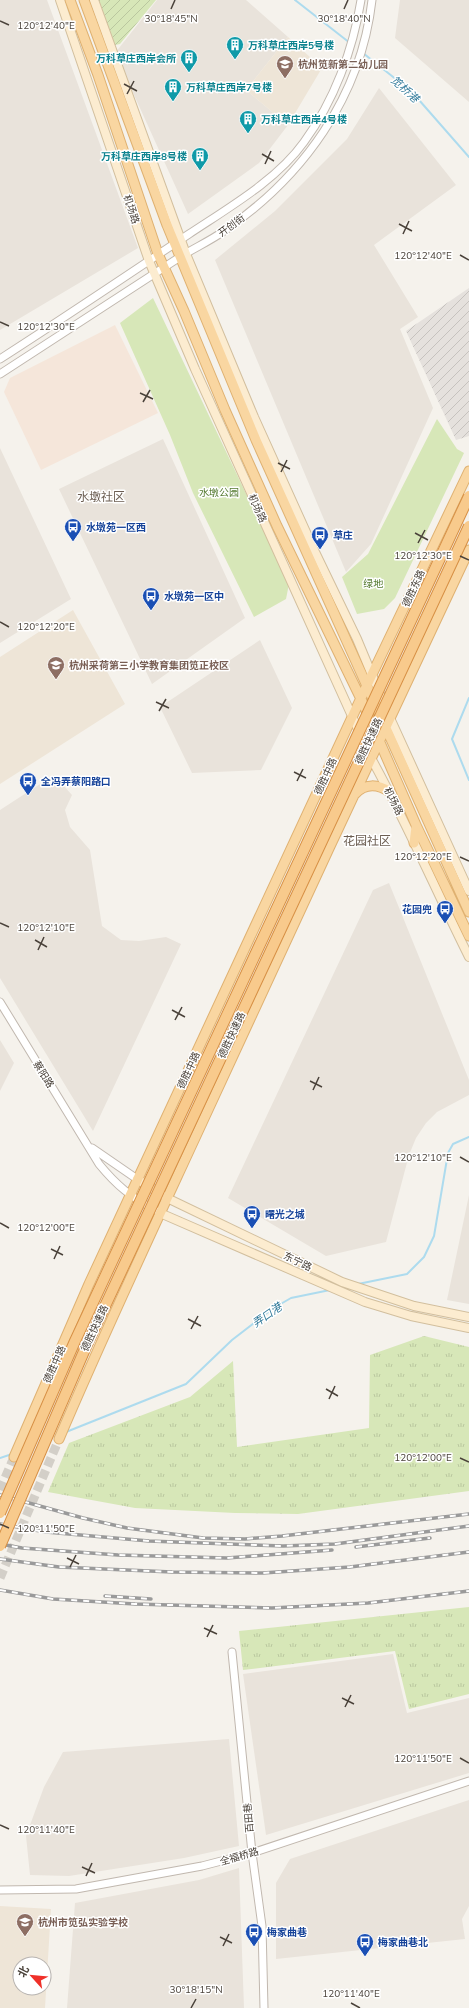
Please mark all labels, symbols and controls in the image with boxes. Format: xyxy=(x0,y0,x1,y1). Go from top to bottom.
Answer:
text: 30°18'45"N xyxy=(144,12,198,26)
text: 30°18'40"N xyxy=(317,12,371,26)
text: 120°12'40"E xyxy=(17,19,75,33)
building icon: 万科草庄西岸5号楼 xyxy=(225,35,245,60)
place label: 万科草庄西岸5号楼 xyxy=(248,39,334,53)
building icon: 万科草庄西岸会所 xyxy=(179,48,199,73)
place label: 万科草庄西岸会所 xyxy=(96,52,176,66)
school or university icon: 杭州笕新第二幼儿园 xyxy=(275,54,295,79)
place label: 杭州笕新第二幼儿园 xyxy=(298,58,388,72)
water label: 笕桥港 xyxy=(387,73,423,107)
building icon: 万科草庄西岸7号楼 xyxy=(163,77,183,102)
place label: 万科草庄西岸7号楼 xyxy=(186,81,272,95)
building icon: 万科草庄西岸4号楼 xyxy=(238,109,258,134)
place label: 万科草庄西岸4号楼 xyxy=(261,113,347,127)
building icon: 万科草庄西岸8号楼 xyxy=(190,146,210,171)
place label: 万科草庄西岸8号楼 xyxy=(101,150,187,164)
street label: 机场路 xyxy=(120,193,142,226)
street label: 开创街 xyxy=(215,211,248,240)
text: 120°12'40"E xyxy=(394,249,452,263)
text: 120°12'30"E xyxy=(17,320,75,334)
park label: 水墩公园 xyxy=(199,486,239,500)
district label: 水墩社区 xyxy=(77,489,125,505)
street label: 机场路 xyxy=(245,492,270,525)
bus stop icon: 水墩苑一区西 xyxy=(63,517,83,542)
place label: 水墩苑一区西 xyxy=(86,521,146,535)
bus stop icon: 草庄 xyxy=(310,525,330,550)
place label: 草庄 xyxy=(333,529,353,543)
text: 120°12'30"E xyxy=(394,549,452,563)
street label: 德胜东路 xyxy=(399,567,429,610)
park label: 绿地 xyxy=(363,577,384,591)
bus stop icon: 水墩苑一区中 xyxy=(141,586,161,611)
place label: 水墩苑一区中 xyxy=(164,590,224,604)
text: 120°12'20"E xyxy=(17,620,75,634)
school or university icon: 杭州采荷第三小学教育集团笕正校区 xyxy=(46,655,66,680)
place label: 杭州采荷第三小学教育集团笕正校区 xyxy=(69,659,229,673)
street label: 德胜快速路 xyxy=(352,716,386,767)
street label: 德胜中路 xyxy=(311,755,341,798)
bus stop icon: 全冯弄蔡阳路口 xyxy=(18,771,38,796)
place label: 全冯弄蔡阳路口 xyxy=(40,775,111,789)
street label: 机场路 xyxy=(380,785,406,818)
district label: 花园社区 xyxy=(343,833,391,849)
text: 120°12'20"E xyxy=(394,850,452,864)
bus stop icon: 花园兜 xyxy=(435,899,455,924)
place label: 花园兜 xyxy=(402,903,432,917)
text: 120°12'10"E xyxy=(17,921,75,935)
street label: 德胜快速路 xyxy=(215,1010,249,1061)
street label: 德胜中路 xyxy=(174,1049,204,1092)
street label: 蔡阳路 xyxy=(29,1058,57,1091)
text: 120°12'10"E xyxy=(394,1151,452,1165)
bus stop icon: 曙光之城 xyxy=(242,1204,262,1229)
place label: 曙光之城 xyxy=(265,1208,305,1222)
text: 120°12'00"E xyxy=(17,1221,75,1235)
street label: 东宁路 xyxy=(281,1249,314,1275)
water label: 弄口港 xyxy=(249,1299,287,1331)
street label: 德胜快速路 xyxy=(78,1303,112,1354)
street label: 德胜中路 xyxy=(40,1343,69,1386)
text: 120°12'00"E xyxy=(394,1451,452,1465)
text: 120°11'50"E xyxy=(17,1522,75,1536)
text: 120°11'50"E xyxy=(394,1752,452,1766)
street label: 百田巷 xyxy=(241,1802,257,1833)
text: 120°11'40"E xyxy=(17,1823,75,1837)
street label: 全福桥路 xyxy=(218,1845,260,1869)
school or university icon: 杭州市笕弘实验学校 xyxy=(15,1912,35,1937)
place label: 杭州市笕弘实验学校 xyxy=(38,1916,128,1930)
bus stop icon: 梅家曲巷 xyxy=(244,1922,264,1947)
place label: 梅家曲巷 xyxy=(266,1926,307,1940)
bus stop icon: 梅家曲巷北 xyxy=(355,1932,375,1957)
place label: 梅家曲巷北 xyxy=(377,1936,428,1950)
north arrow xyxy=(12,1956,52,1996)
text: 北 xyxy=(14,1963,33,1980)
text: 30°18'15"N xyxy=(169,1983,223,1997)
text: 120°11'40"E xyxy=(322,1987,380,2001)

